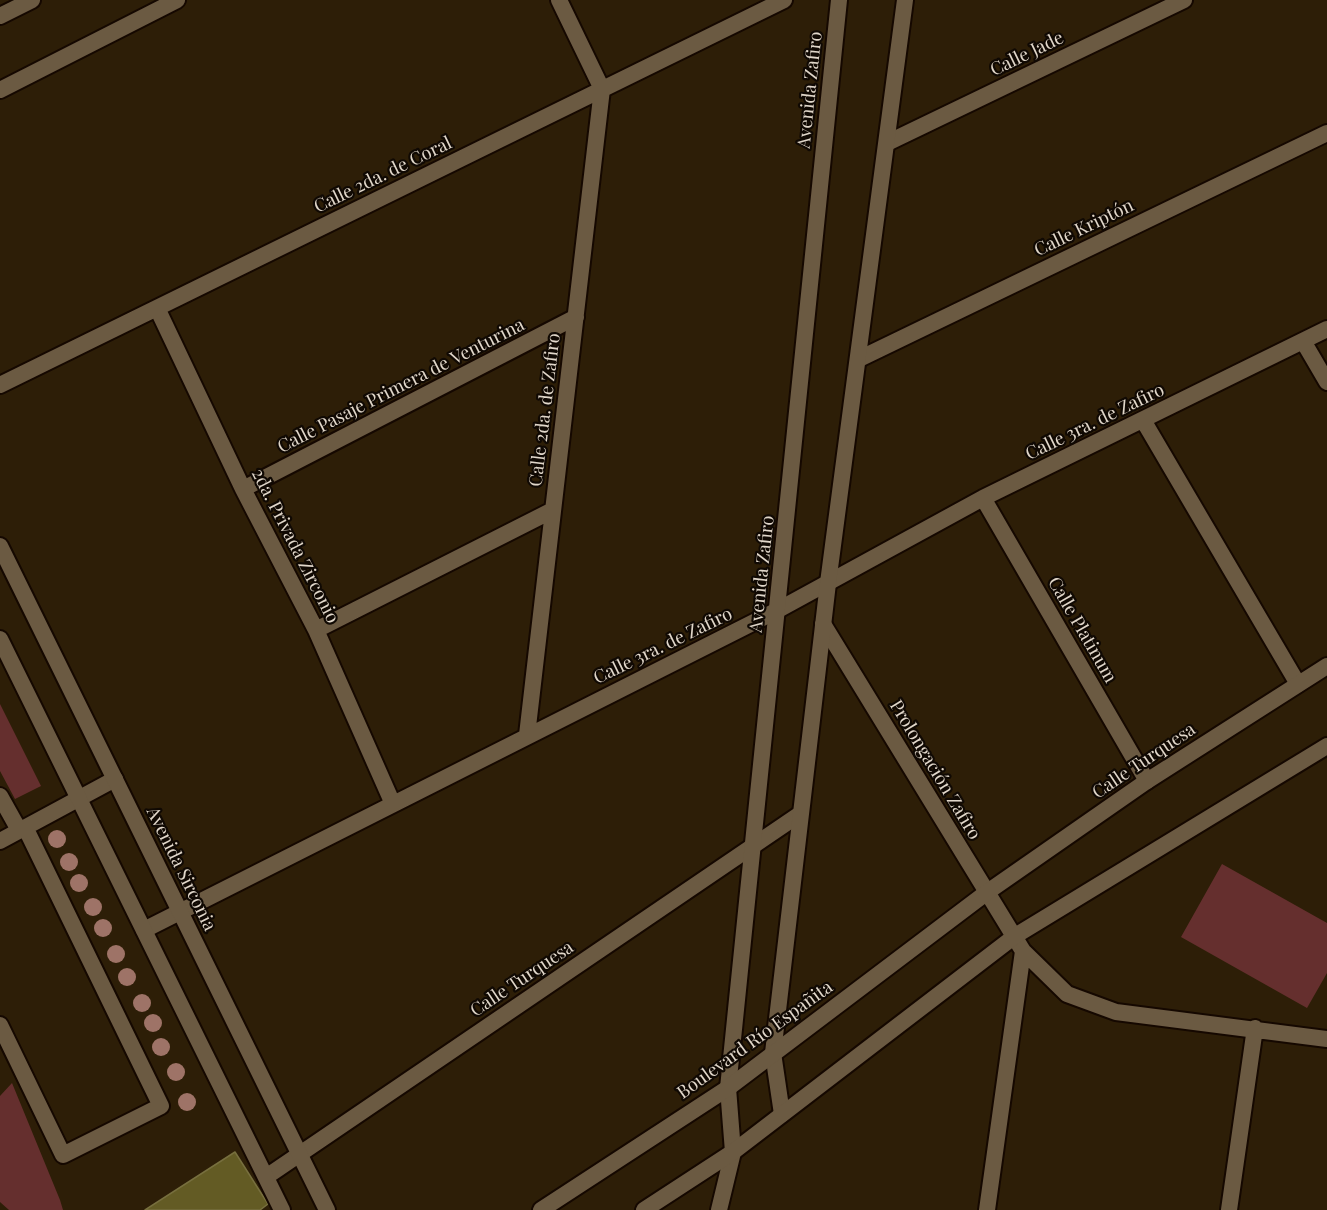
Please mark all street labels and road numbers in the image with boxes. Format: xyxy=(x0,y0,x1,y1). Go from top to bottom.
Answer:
street label: Calle Jade xyxy=(987,27,1067,81)
street label: Avenida Zafiro xyxy=(793,31,827,149)
street label: Calle 2da. de Coral xyxy=(311,132,455,218)
street label: Calle Kriptón xyxy=(1031,195,1137,261)
street label: Calle Pasaje Primera de Venturina xyxy=(274,314,528,458)
street label: Calle 2da. de Zafiro xyxy=(525,332,565,488)
street label: Calle 3ra. de Zafiro xyxy=(1022,379,1168,465)
street label: 2da. Privada Zirconio xyxy=(247,465,343,627)
street label: Avenida Zafiro xyxy=(745,515,779,633)
street label: Calle Platinum xyxy=(1043,573,1121,687)
street label: Calle 3ra. de Zafiro xyxy=(590,603,736,689)
street label: Prolongación Zafiro xyxy=(885,696,985,844)
street label: Calle Turquesa xyxy=(1088,719,1200,803)
street label: Avenida Sirconia xyxy=(142,803,220,935)
street label: Calle Turquesa xyxy=(466,937,578,1021)
street label: Boulevard Río Españita xyxy=(673,976,837,1104)

